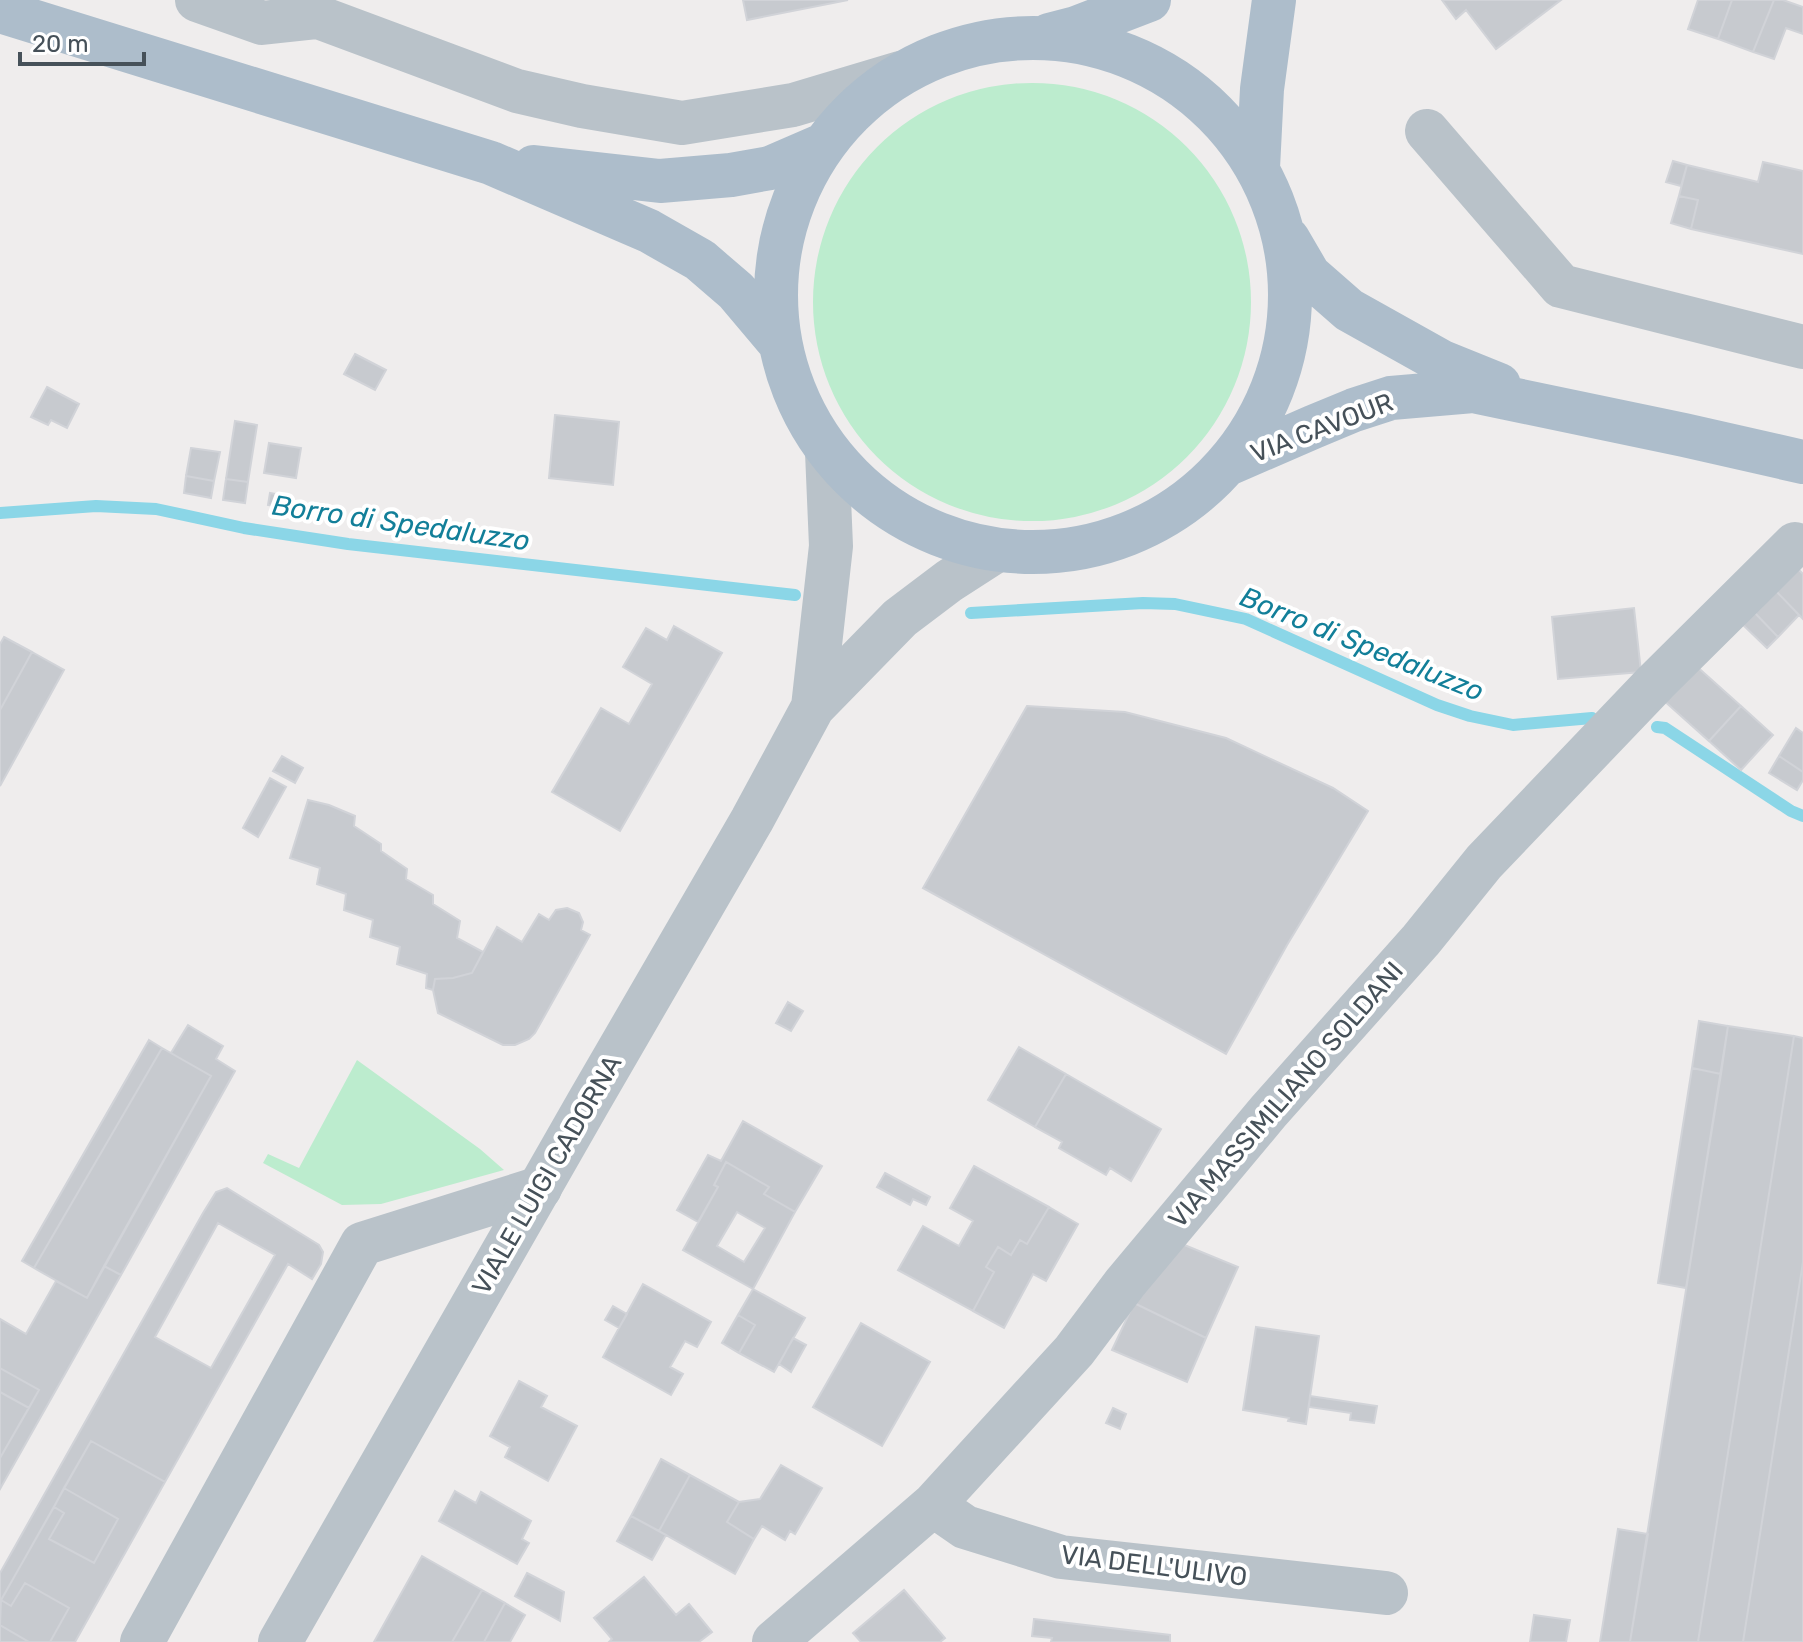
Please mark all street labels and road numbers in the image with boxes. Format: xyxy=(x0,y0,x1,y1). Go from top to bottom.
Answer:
street label: VIA CAVOUR xyxy=(1246,387,1398,469)
street label: VIA MASSIMILIANO SOLDANI xyxy=(1162,956,1410,1234)
street label: VIALE LUIGI CADORNA xyxy=(466,1050,628,1300)
street label: VIA DELL'ULIVO xyxy=(1059,1539,1249,1593)

